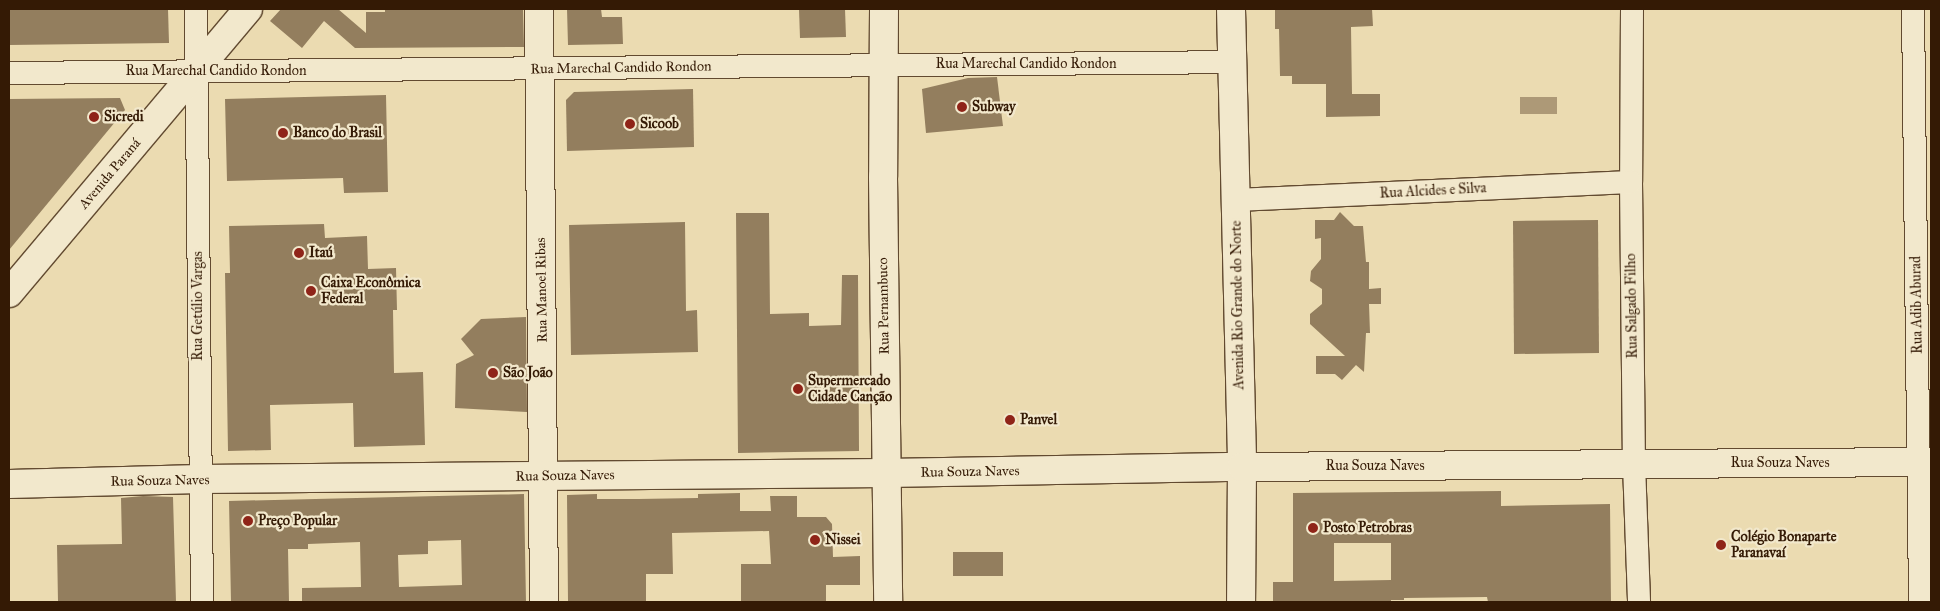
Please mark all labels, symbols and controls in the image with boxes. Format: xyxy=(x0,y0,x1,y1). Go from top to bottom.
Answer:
street label: Rua Marechal Candido Rondon xyxy=(935,56,1117,72)
street label: Rua Marechal Candido Rondon xyxy=(530,58,712,78)
street label: Rua Marechal Candido Rondon xyxy=(125,63,307,79)
place label: Subway xyxy=(972,99,1016,115)
marker: Subway xyxy=(956,101,968,113)
place label: Sicredi xyxy=(104,109,144,125)
marker: Sicredi xyxy=(88,111,100,123)
place label: Sicoob xyxy=(640,116,679,132)
marker: Sicoob xyxy=(624,118,636,130)
place label: Banco do Brasil xyxy=(293,125,382,141)
marker: Banco do Brasil xyxy=(277,127,289,139)
street label: Avenida Paraná xyxy=(76,135,144,213)
street label: Rua Alcides e Silva xyxy=(1379,180,1487,202)
street label: Avenida Rio Grande do Norte xyxy=(1228,220,1248,390)
street label: Rua Manoel Ribas xyxy=(533,237,551,343)
place label: Itaú xyxy=(309,245,333,261)
marker: Itaú xyxy=(293,247,305,259)
street label: Rua Getúlio Vargas xyxy=(190,251,206,361)
street label: Rua Salgado Filho xyxy=(1623,253,1641,359)
street label: Rua Adib Aburad xyxy=(1908,256,1926,354)
street label: Rua Pernambuco xyxy=(875,257,893,355)
place label: Caixa Econômica Federal xyxy=(321,275,421,308)
marker: Caixa Econômica Federal xyxy=(305,285,317,297)
place label: São João xyxy=(503,365,553,381)
marker: São João xyxy=(487,367,499,379)
place label: Supermercado Cidade Canção xyxy=(808,373,892,406)
marker: Supermercado Cidade Canção xyxy=(792,383,804,395)
place label: Panvel xyxy=(1020,412,1057,428)
marker: Panvel xyxy=(1004,414,1016,426)
street label: Rua Souza Naves xyxy=(1730,455,1830,471)
street label: Rua Souza Naves xyxy=(1325,458,1425,474)
street label: Rua Souza Naves xyxy=(920,463,1020,481)
street label: Rua Souza Naves xyxy=(515,467,615,485)
street label: Rua Souza Naves xyxy=(110,472,210,490)
place label: Preço Popular xyxy=(258,513,337,529)
marker: Preço Popular xyxy=(242,515,254,527)
place label: Posto Petrobras xyxy=(1323,520,1412,536)
marker: Posto Petrobras xyxy=(1307,522,1319,534)
place label: Colégio Bonaparte Paranavaí xyxy=(1731,529,1837,562)
place label: Nissei xyxy=(825,532,861,548)
marker: Nissei xyxy=(809,534,821,546)
marker: Colégio Bonaparte Paranavaí xyxy=(1715,539,1727,551)

